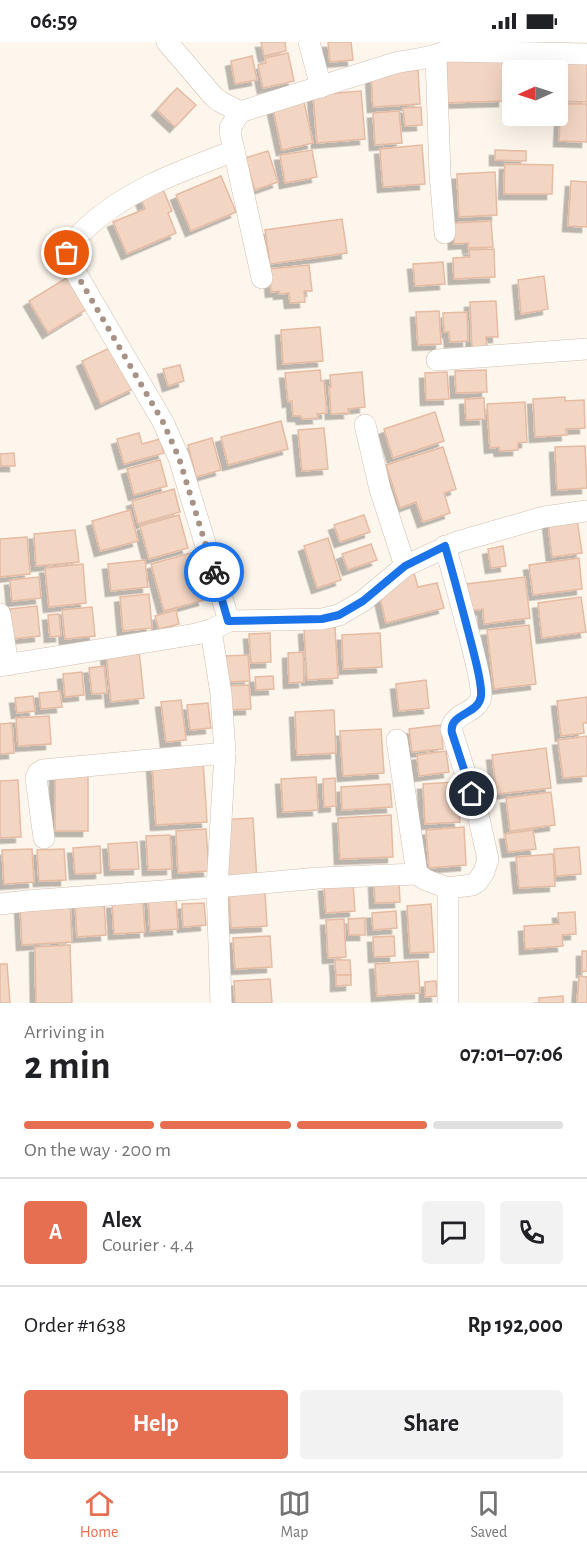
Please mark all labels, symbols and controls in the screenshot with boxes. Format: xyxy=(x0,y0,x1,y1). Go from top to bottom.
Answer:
text: 06:59 xyxy=(30,10,77,32)
north arrow xyxy=(502,60,568,126)
map controls xyxy=(502,60,568,126)
pin xyxy=(41,227,92,278)
icon: bag xyxy=(50,236,83,269)
courier xyxy=(184,542,244,602)
icon: bike xyxy=(198,556,231,589)
pin xyxy=(446,768,497,819)
icon: home xyxy=(455,777,488,810)
text: Arriving in xyxy=(24,1022,105,1042)
text: 07:01–07:06 xyxy=(459,1043,563,1065)
text: 2 min xyxy=(24,1047,111,1086)
text: On the way · 200 m xyxy=(24,1140,171,1160)
button: chat xyxy=(422,1201,485,1264)
button: phone xyxy=(500,1201,563,1264)
text: Alex xyxy=(102,1209,142,1231)
text: A xyxy=(49,1221,62,1243)
text: Courier · 4.4 xyxy=(102,1235,194,1255)
text: Order #1638 xyxy=(24,1314,126,1336)
text: Rp 192,000 xyxy=(467,1314,563,1336)
button: Help xyxy=(24,1390,288,1459)
button: Share xyxy=(300,1390,563,1459)
tab: Home xyxy=(80,1487,118,1542)
tab: Map xyxy=(278,1487,311,1542)
tab: Saved xyxy=(471,1487,507,1542)

